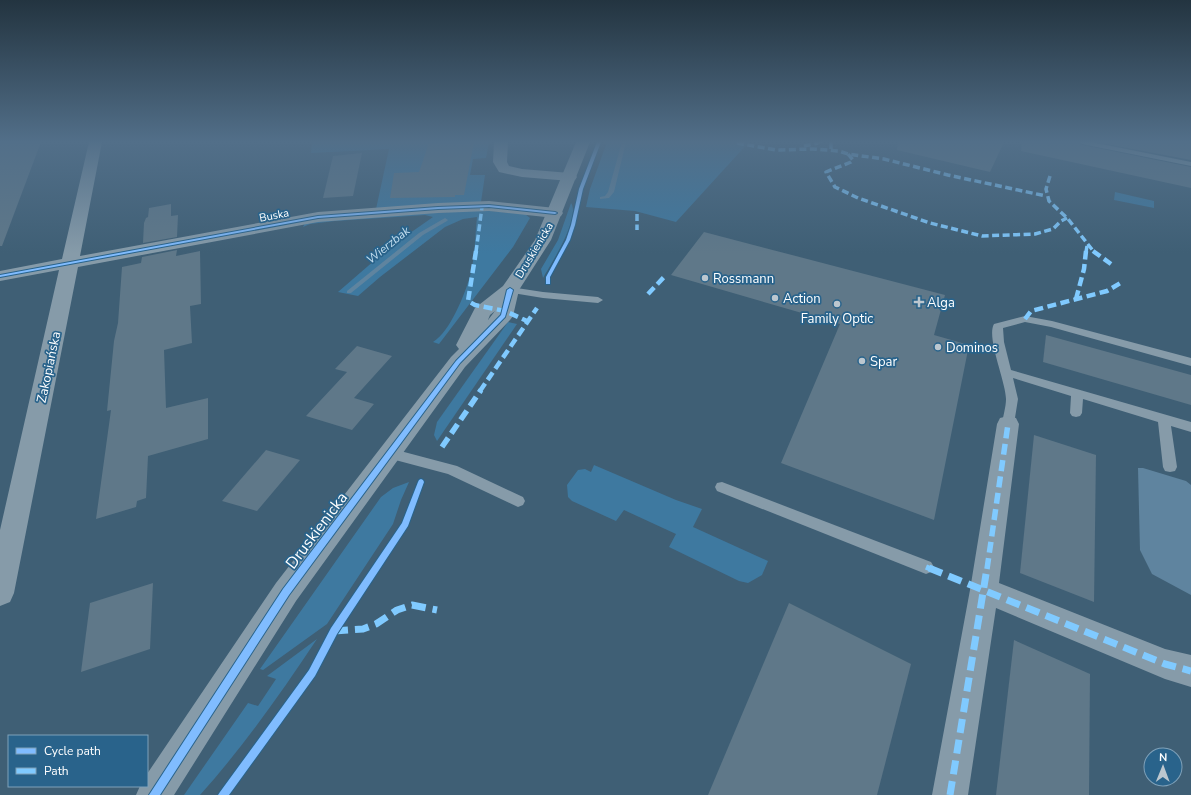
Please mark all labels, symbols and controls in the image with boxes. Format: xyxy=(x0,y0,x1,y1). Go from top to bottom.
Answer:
street label: Buska xyxy=(258,205,290,226)
street label: Druskienicka xyxy=(512,219,557,281)
water label: Wierzbak xyxy=(363,222,414,267)
place label: Rossmann xyxy=(713,270,774,288)
marker: Rossmann xyxy=(700,273,710,283)
place label: Action xyxy=(783,290,821,308)
marker: Action xyxy=(770,293,780,303)
place label: Alga xyxy=(927,294,955,312)
marker: Alga xyxy=(914,297,924,307)
marker: Family Optic xyxy=(832,299,842,309)
place label: Family Optic xyxy=(801,310,873,328)
street label: Zakopiańska xyxy=(33,330,65,405)
place label: Dominos xyxy=(946,339,998,357)
marker: Dominos xyxy=(933,342,943,352)
place label: Spar xyxy=(870,353,897,371)
marker: Spar xyxy=(857,356,867,366)
street label: Druskienicka xyxy=(281,488,353,574)
legend xyxy=(8,735,148,787)
text: Cycle path xyxy=(44,743,101,759)
north arrow xyxy=(1143,747,1183,787)
text: N xyxy=(1159,750,1167,765)
text: Path xyxy=(44,763,69,779)

